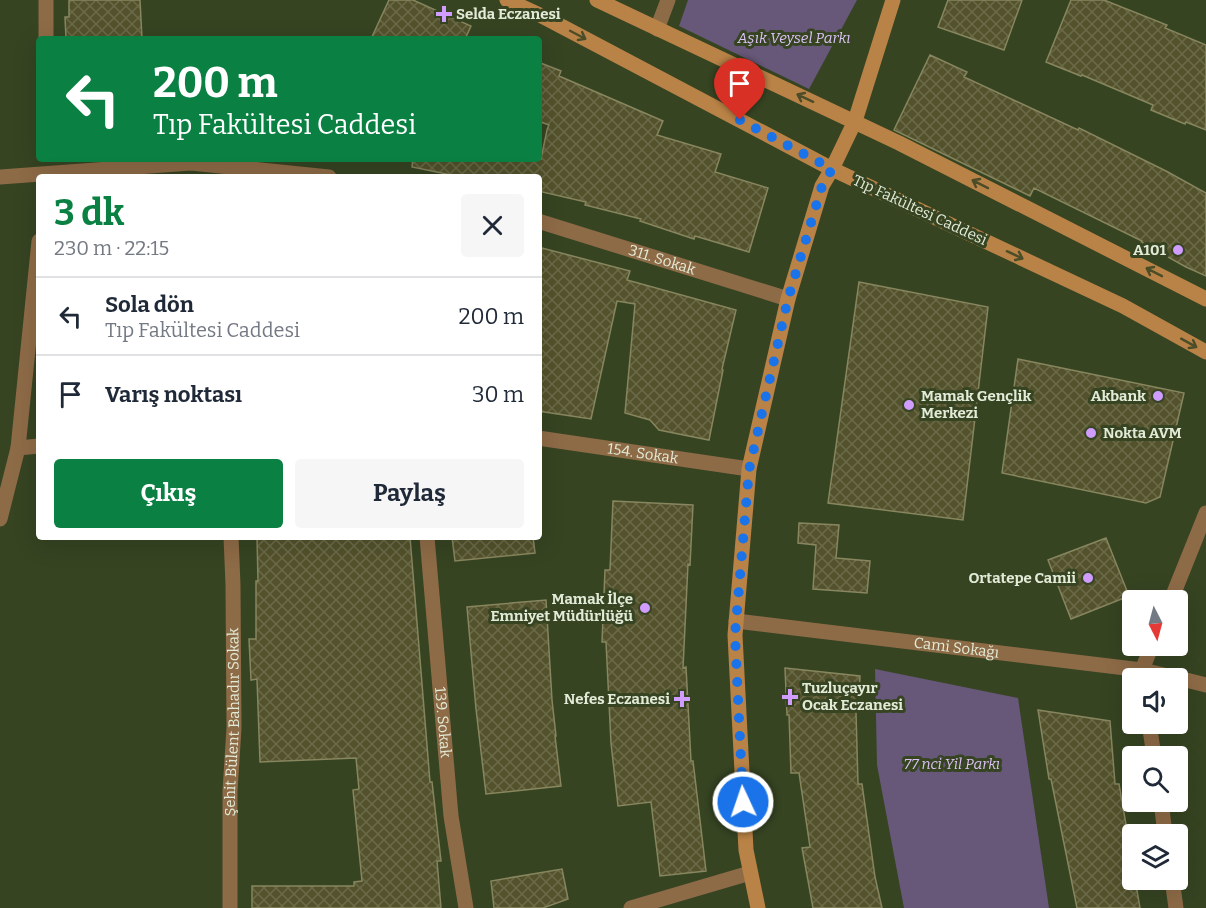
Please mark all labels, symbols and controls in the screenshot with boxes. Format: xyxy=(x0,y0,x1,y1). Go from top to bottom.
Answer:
place label: Selda Eczanesi xyxy=(456,5,561,23)
marker: Selda Eczanesi xyxy=(437,7,451,21)
park label: Aşık Veysel Parkı xyxy=(736,29,851,47)
one-way arrow xyxy=(569,30,587,42)
text: 200 m xyxy=(153,58,278,108)
pin xyxy=(714,58,765,120)
icon: left xyxy=(54,60,132,138)
icon: arrive xyxy=(723,67,756,100)
one-way arrow xyxy=(796,91,814,103)
text: Tıp Fakültesi Caddesi xyxy=(153,109,416,141)
street label: Tıp Fakültesi Caddesi xyxy=(850,171,991,249)
one-way arrow xyxy=(971,177,989,189)
text: 3 dk xyxy=(54,191,124,235)
button: close xyxy=(461,194,524,257)
text: 230 m · 22:15 xyxy=(54,236,169,260)
street label: 311. Sokak xyxy=(626,241,698,279)
place label: A101 xyxy=(1133,241,1167,259)
marker: A101 xyxy=(1171,243,1185,257)
one-way arrow xyxy=(1006,249,1024,261)
one-way arrow xyxy=(1145,266,1163,277)
text: Sola dön xyxy=(105,291,194,318)
icon: left xyxy=(54,300,87,333)
text: 200 m xyxy=(458,303,524,330)
text: Tıp Fakültesi Caddesi xyxy=(105,318,300,342)
one-way arrow xyxy=(1180,338,1198,349)
icon: arrive xyxy=(54,378,87,411)
text: Varış noktası xyxy=(105,381,242,408)
text: 30 m xyxy=(472,381,524,408)
place label: Mamak Gençlik Merkezi xyxy=(921,387,1031,422)
place label: Akbank xyxy=(1091,387,1146,405)
marker: Akbank xyxy=(1151,389,1165,403)
marker: Mamak Gençlik Merkezi xyxy=(902,398,916,412)
place label: Nokta AVM xyxy=(1103,424,1182,442)
marker: Nokta AVM xyxy=(1084,426,1098,440)
street label: 154. Sokak xyxy=(606,439,680,468)
button: Çıkış xyxy=(54,459,283,528)
button: Paylaş xyxy=(295,459,524,528)
place label: Ortatepe Camii xyxy=(969,569,1076,587)
marker: Ortatepe Camii xyxy=(1081,571,1095,585)
place label: Mamak İlçe Emniyet Müdürlüğü xyxy=(490,590,634,625)
north arrow xyxy=(1122,590,1188,656)
map controls xyxy=(1122,590,1188,890)
marker: Mamak İlçe Emniyet Müdürlüğü xyxy=(638,601,652,615)
street label: Şehit Bülent Bahadır Sokak xyxy=(221,627,243,817)
street label: Cami Sokağı xyxy=(913,634,1001,662)
button: sound xyxy=(1122,668,1188,734)
place label: Tuzluçayır Ocak Eczanesi xyxy=(802,679,903,714)
street label: 139. Sokak xyxy=(431,686,455,759)
place label: Nefes Eczanesi xyxy=(564,690,670,708)
marker: Tuzluçayır Ocak Eczanesi xyxy=(783,690,797,704)
marker: Nefes Eczanesi xyxy=(675,692,689,706)
button: search xyxy=(1122,746,1188,812)
park label: 77 nci Yil Parkı xyxy=(904,755,1000,773)
position arrow xyxy=(711,770,775,834)
button: layers xyxy=(1122,824,1188,890)

